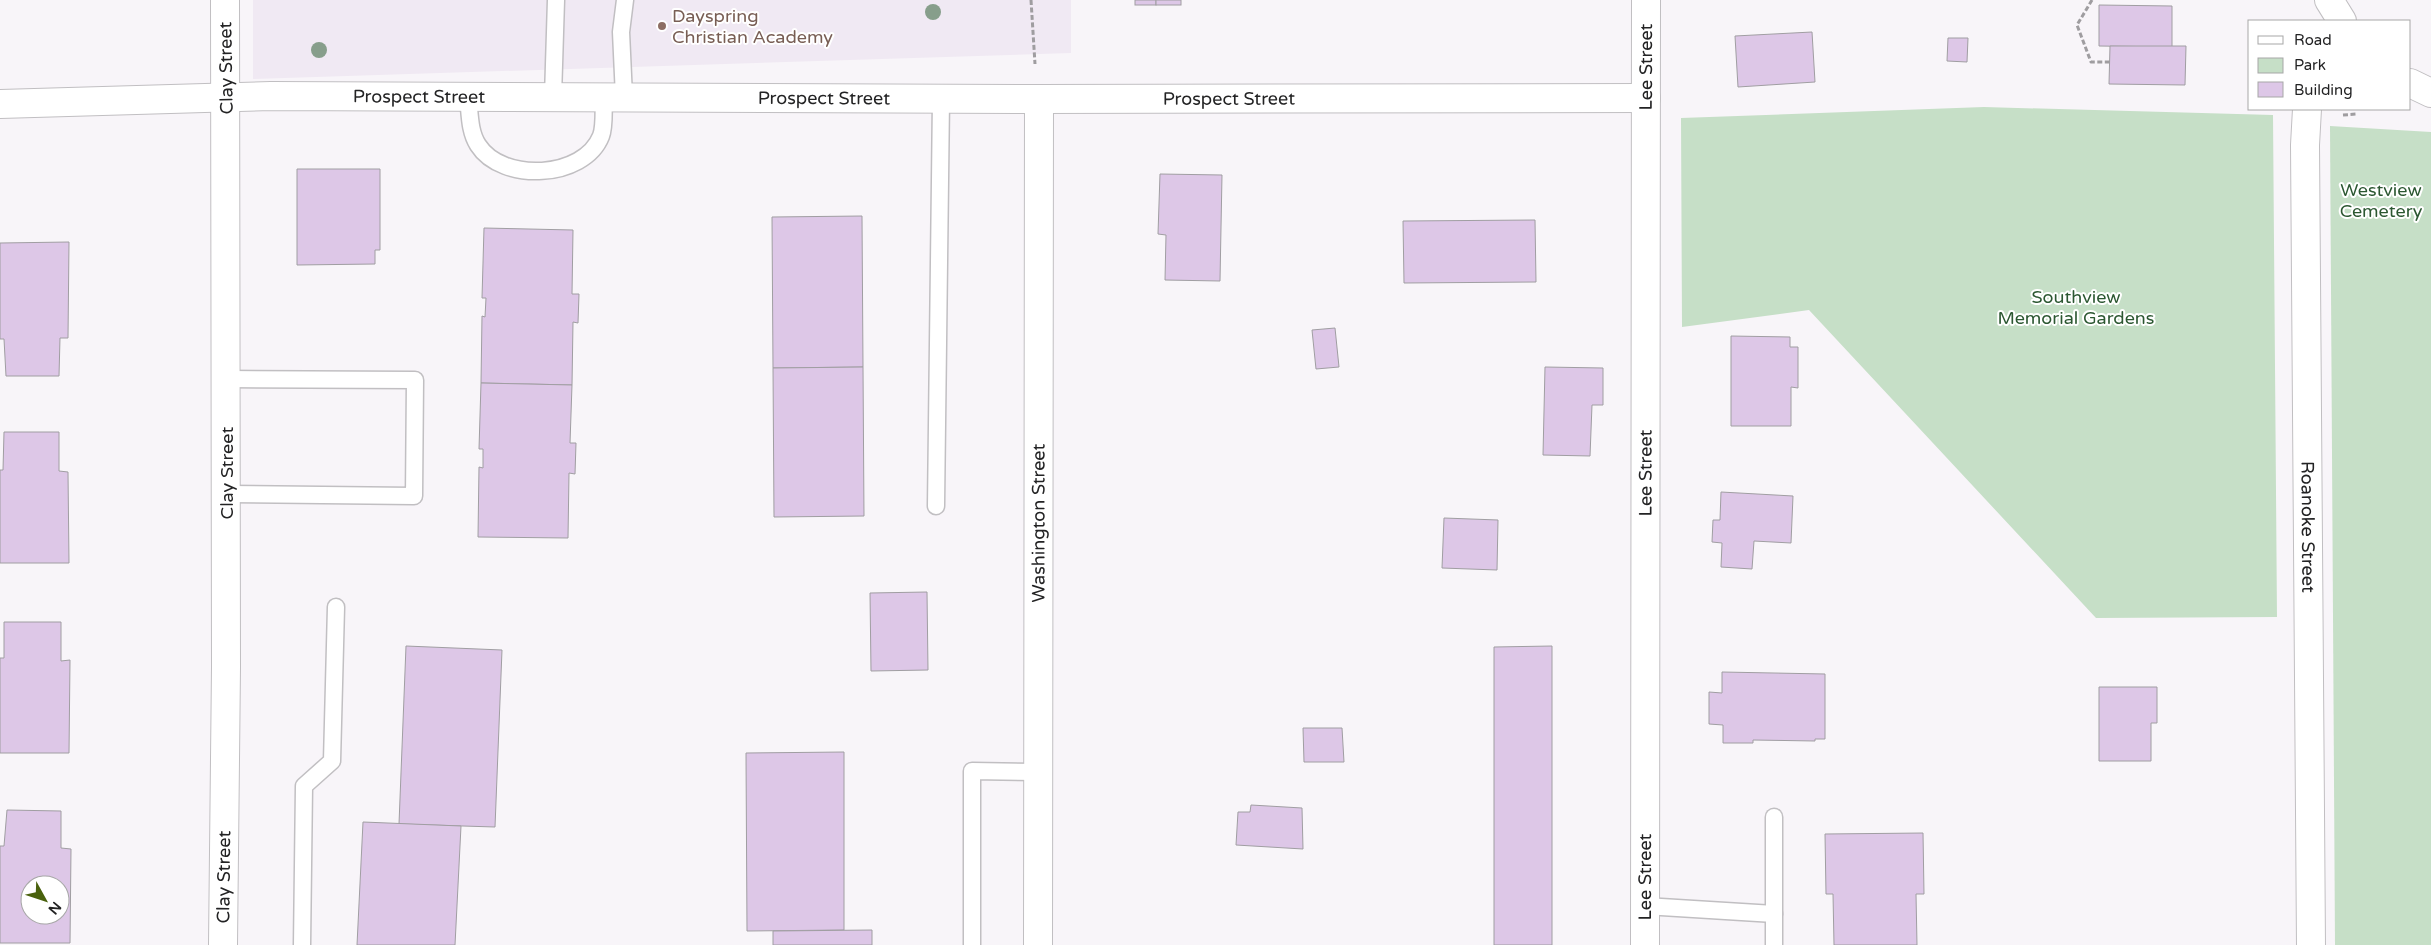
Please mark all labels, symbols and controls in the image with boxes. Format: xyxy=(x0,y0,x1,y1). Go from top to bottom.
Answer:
place label: Dayspring Christian Academy xyxy=(672,5,833,48)
marker: Dayspring Christian Academy xyxy=(656,20,668,32)
legend xyxy=(2248,20,2411,110)
street label: Clay Street xyxy=(214,21,238,115)
street label: Lee Street xyxy=(1635,23,1657,111)
text: Road xyxy=(2294,31,2332,49)
text: Park xyxy=(2294,56,2326,74)
text: Building xyxy=(2294,81,2353,99)
street label: Prospect Street xyxy=(353,85,485,108)
street label: Prospect Street xyxy=(758,87,890,109)
street label: Prospect Street xyxy=(1163,88,1295,110)
park label: Westview Cemetery xyxy=(2340,179,2423,222)
park label: Southview Memorial Gardens xyxy=(1998,286,2154,329)
street label: Clay Street xyxy=(216,427,238,519)
street label: Lee Street xyxy=(1634,429,1657,517)
street label: Washington Street xyxy=(1027,443,1050,602)
street label: Roanoke Street xyxy=(2296,461,2319,593)
street label: Clay Street xyxy=(212,830,235,924)
street label: Lee Street xyxy=(1634,833,1656,921)
north arrow xyxy=(20,875,70,925)
text: N xyxy=(44,898,65,918)

